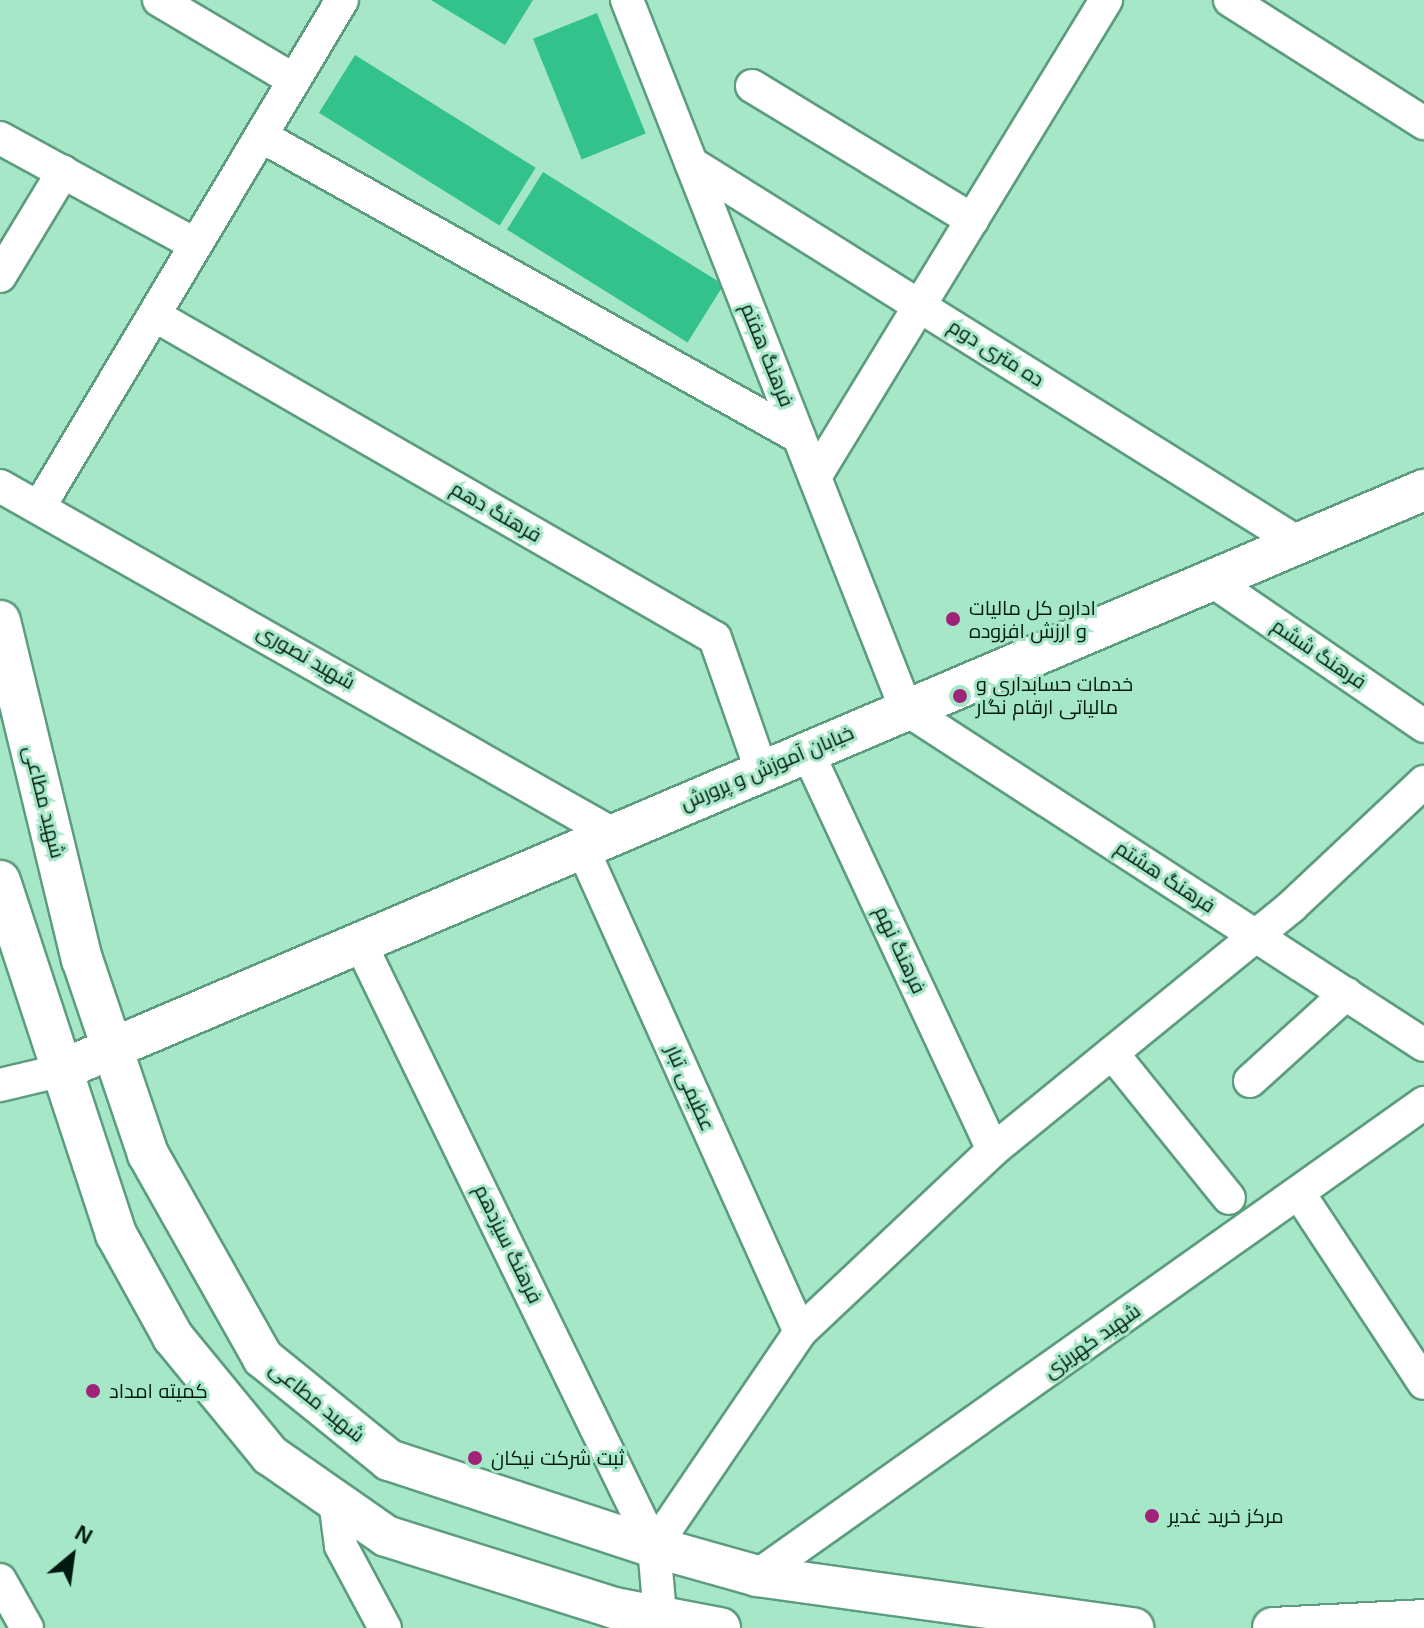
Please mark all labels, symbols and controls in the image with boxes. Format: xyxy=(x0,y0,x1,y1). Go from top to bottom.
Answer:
street label: فرهنگ هفتم xyxy=(735,300,799,410)
street label: ده متری دوم xyxy=(944,314,1048,392)
street label: فرهنگ دهم xyxy=(446,476,546,548)
place label: اداره کل مالیات و ارزش افزوده xyxy=(969,596,1096,643)
marker: اداره کل مالیات و ارزش افزوده xyxy=(944,610,962,628)
street label: فرهنگ ششم xyxy=(1267,614,1371,694)
street label: شهید نصوری xyxy=(253,619,359,695)
place label: خدمات حسابداری و مالیاتی ارقام نگار xyxy=(976,672,1133,719)
marker: خدمات حسابداری و مالیاتی ارقام نگار xyxy=(951,687,969,705)
street label: خیابان آموزش و پرورش xyxy=(677,721,857,815)
street label: شهید مطاعی xyxy=(18,743,70,861)
street label: فرهنگ هشتم xyxy=(1111,836,1219,918)
street label: فرهنگ نهم xyxy=(869,903,931,997)
street label: عظیمی تبار xyxy=(660,1041,720,1135)
street label: فرهنگ سیزدهم xyxy=(469,1181,547,1307)
street label: شهید کهریزی xyxy=(1039,1299,1145,1383)
street label: شهید مطاعی xyxy=(265,1356,369,1448)
place label: کمیته امداد xyxy=(109,1379,208,1403)
marker: کمیته امداد xyxy=(84,1382,102,1400)
place label: ثبت شرکت نیکان xyxy=(491,1446,624,1470)
marker: ثبت شرکت نیکان xyxy=(466,1449,484,1467)
place label: مرکز خرید غدیر xyxy=(1168,1504,1283,1528)
marker: مرکز خرید غدیر xyxy=(1143,1507,1161,1525)
north arrow xyxy=(32,1516,112,1596)
text: N xyxy=(71,1520,97,1549)

